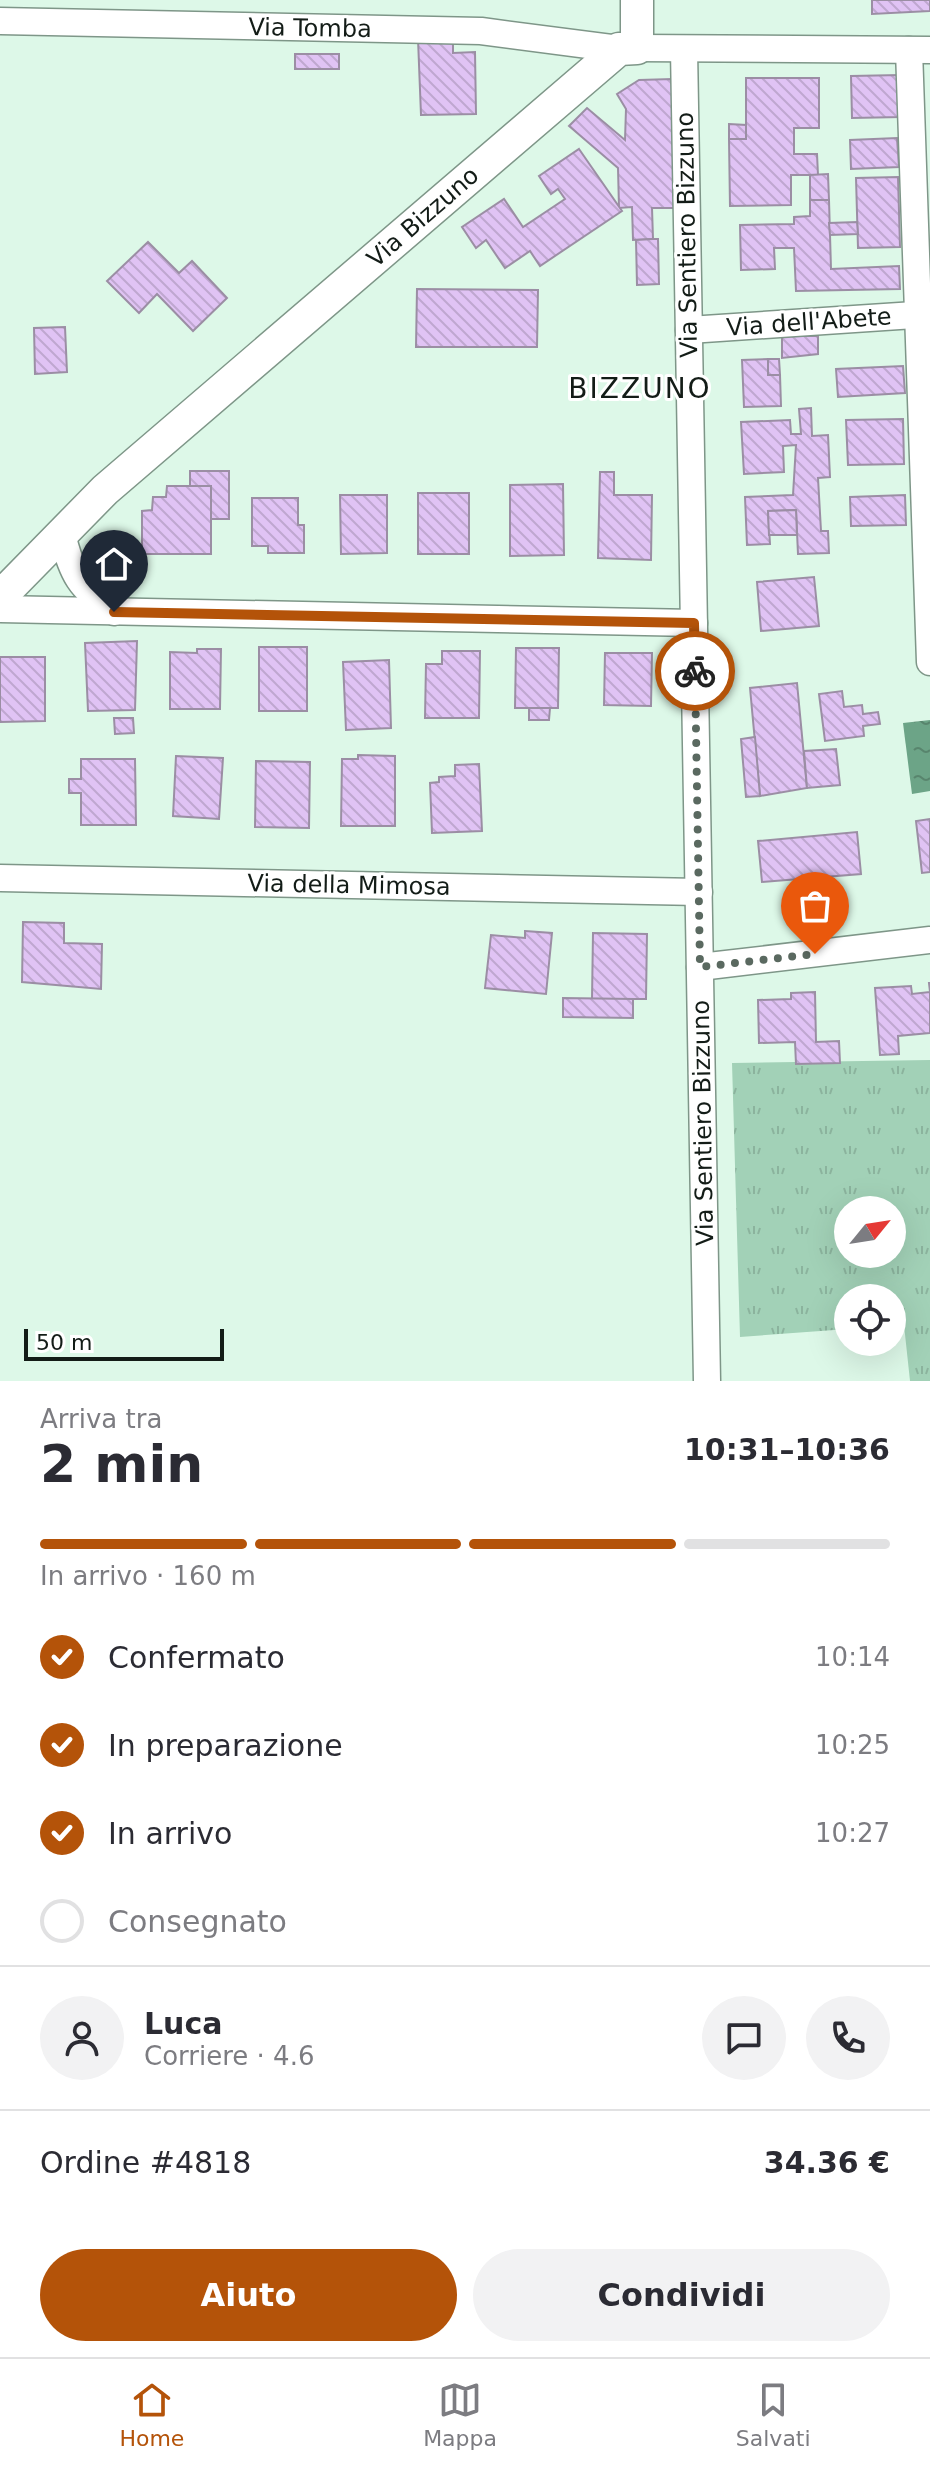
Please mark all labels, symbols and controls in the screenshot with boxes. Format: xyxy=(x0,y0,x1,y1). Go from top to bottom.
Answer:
street label: Via Tomba xyxy=(248,13,372,43)
street label: Via Sentiero Bizzuno xyxy=(671,112,703,358)
street label: Via Bizzuno xyxy=(362,161,484,273)
street label: Via dell'Abete xyxy=(726,302,892,342)
district label: BIZZUNO xyxy=(568,372,712,405)
pin xyxy=(80,530,148,612)
icon: home xyxy=(92,542,136,586)
courier xyxy=(655,631,735,711)
icon: bike xyxy=(673,649,717,693)
street label: Via della Mimosa xyxy=(247,869,451,901)
pin xyxy=(781,872,849,954)
icon: bag xyxy=(793,884,837,928)
street label: Via Sentiero Bizzuno xyxy=(687,1000,719,1246)
north arrow xyxy=(834,1196,906,1268)
map controls xyxy=(834,1196,906,1356)
button: locate xyxy=(834,1284,906,1356)
scale bar xyxy=(24,1325,224,1361)
text: 50 m xyxy=(36,1330,92,1355)
text: Arriva tra xyxy=(40,1404,162,1434)
text: 10:31–10:36 xyxy=(684,1432,890,1467)
text: 2 min xyxy=(40,1434,203,1494)
text: In arrivo · 160 m xyxy=(40,1561,256,1591)
icon: check xyxy=(40,1635,84,1679)
text: Confermato xyxy=(108,1640,285,1675)
text: 10:14 xyxy=(815,1642,890,1672)
icon: check xyxy=(40,1723,84,1767)
text: In preparazione xyxy=(108,1728,343,1763)
text: 10:25 xyxy=(815,1730,890,1760)
icon: check xyxy=(40,1811,84,1855)
text: In arrivo xyxy=(108,1816,232,1851)
text: 10:27 xyxy=(815,1818,890,1848)
text: Consegnato xyxy=(108,1904,287,1939)
button: person xyxy=(40,1996,124,2080)
button: chat xyxy=(702,1996,786,2080)
button: phone xyxy=(806,1996,890,2080)
text: Luca xyxy=(144,2006,223,2041)
text: Corriere · 4.6 xyxy=(144,2041,314,2071)
text: Ordine #4818 xyxy=(40,2145,251,2180)
text: 34.36 € xyxy=(764,2145,890,2180)
button: Aiuto xyxy=(40,2249,457,2341)
button: Condividi xyxy=(473,2249,890,2341)
tab: Home xyxy=(119,2378,184,2451)
tab: Mappa xyxy=(423,2378,497,2451)
tab: Salvati xyxy=(736,2378,811,2451)

